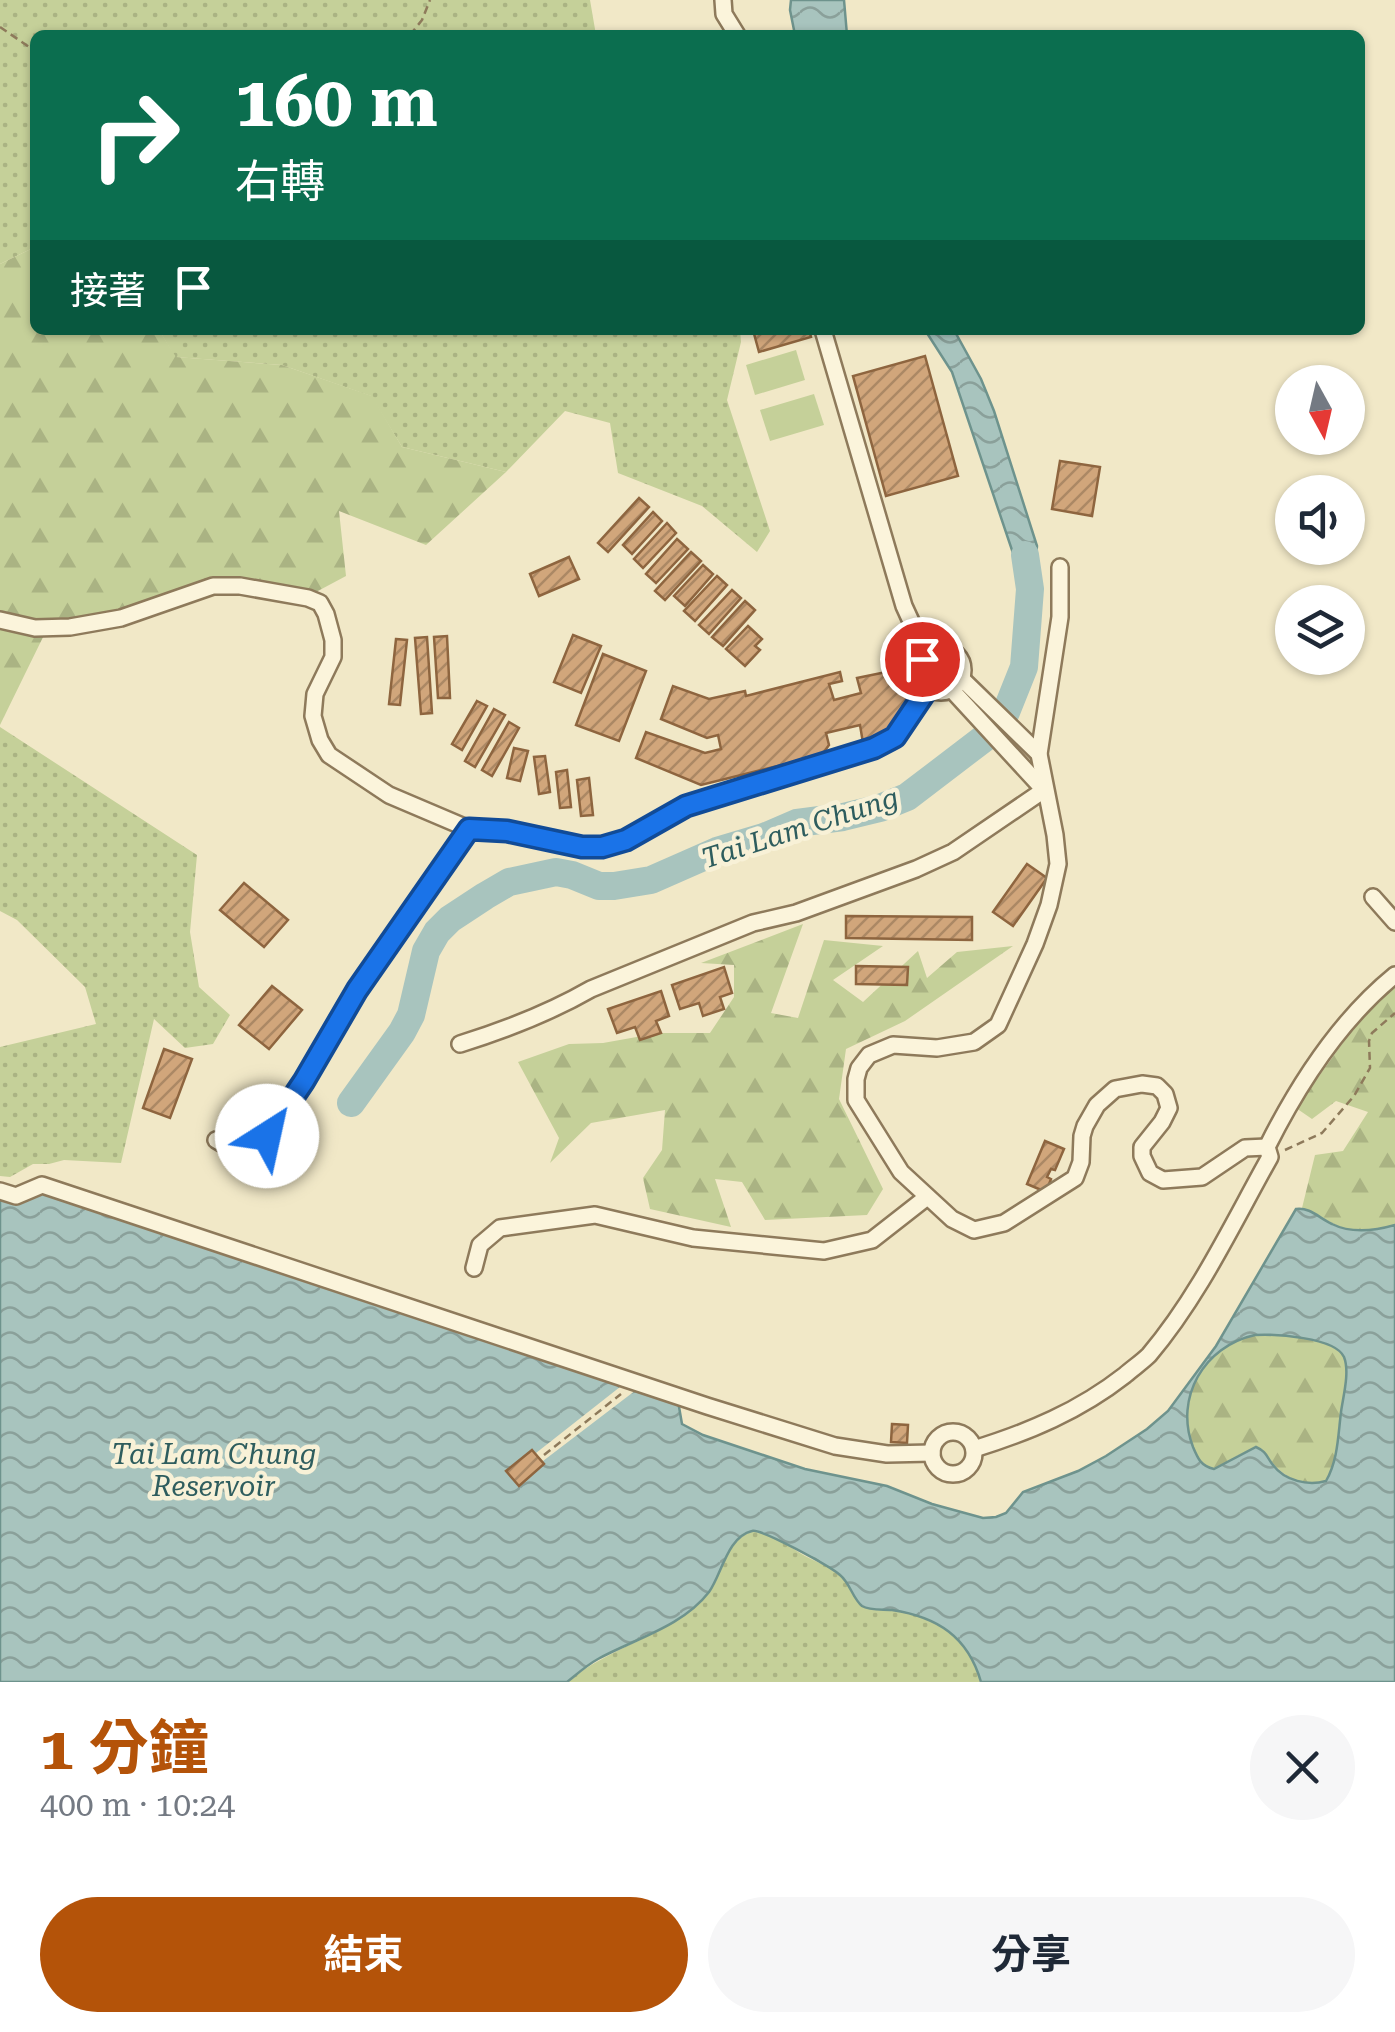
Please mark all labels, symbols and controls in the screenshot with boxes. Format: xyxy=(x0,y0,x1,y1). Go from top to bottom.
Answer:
text: 160 m xyxy=(235,61,438,143)
icon: right xyxy=(70,70,200,200)
text: 右轉 xyxy=(235,155,325,208)
icon: arrive xyxy=(166,260,221,315)
text: 接著 xyxy=(70,269,146,313)
north arrow xyxy=(1275,365,1365,455)
map controls xyxy=(1275,365,1365,675)
button: sound xyxy=(1275,475,1365,565)
button: layers xyxy=(1275,585,1365,675)
pin xyxy=(880,617,965,702)
icon: arrive xyxy=(895,632,950,687)
water label: Tai Lam Chung xyxy=(697,781,903,875)
position arrow xyxy=(215,1084,319,1188)
water label: Tai Lam Chung Reservoir xyxy=(112,1438,317,1503)
text: 1 分鐘 xyxy=(40,1713,209,1784)
button: close xyxy=(1250,1715,1355,1820)
text: 400 m · 10:24 xyxy=(40,1786,235,1824)
button: 結束 xyxy=(40,1897,688,2012)
button: 分享 xyxy=(708,1897,1355,2012)

